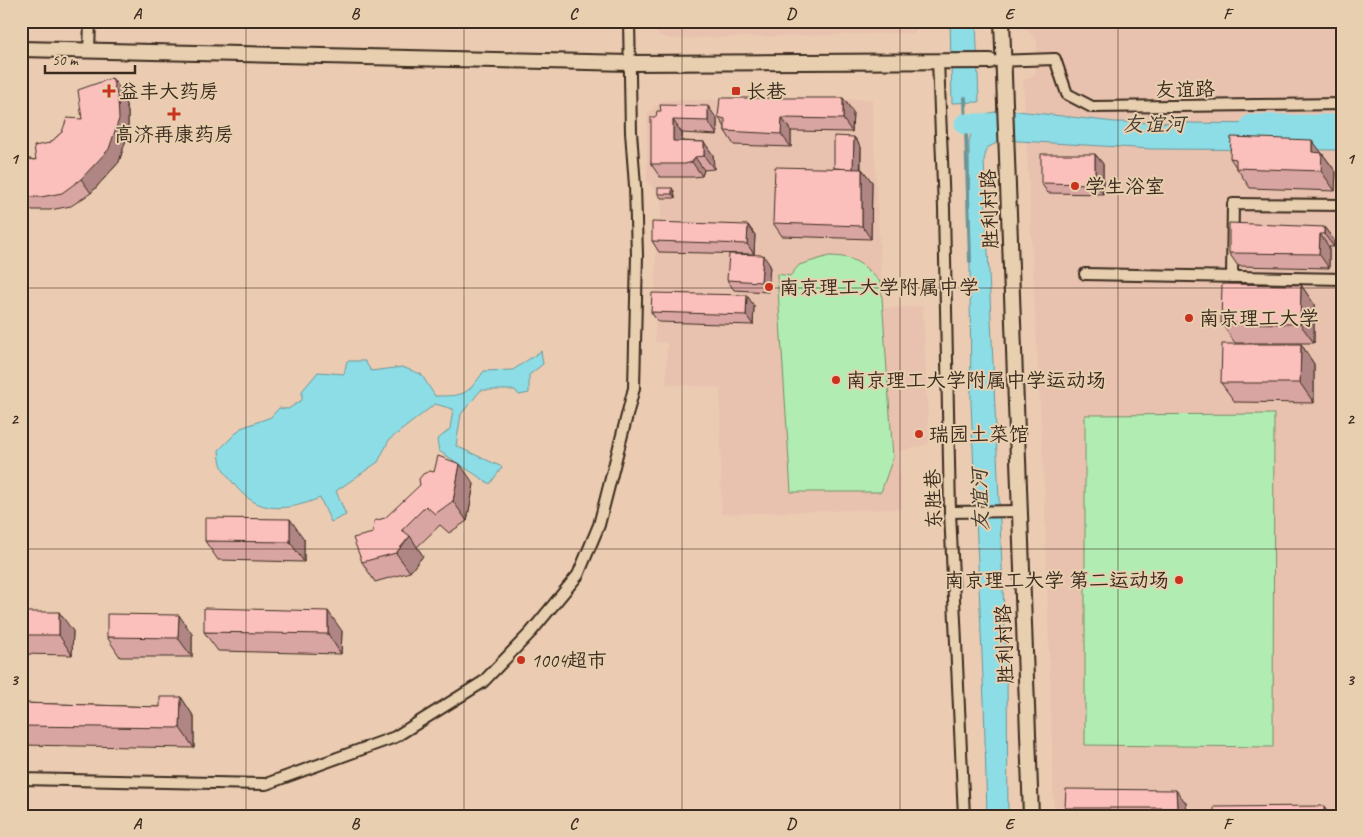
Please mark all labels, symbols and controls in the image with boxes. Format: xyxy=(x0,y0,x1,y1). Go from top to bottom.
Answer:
text: A xyxy=(133,4,143,24)
text: B xyxy=(351,4,361,24)
text: C xyxy=(569,4,579,24)
text: D xyxy=(786,4,797,24)
text: E xyxy=(1005,4,1016,24)
text: F xyxy=(1223,4,1234,24)
scale bar xyxy=(45,42,135,74)
text: 50 m xyxy=(52,51,79,70)
street label: 友谊路 xyxy=(1155,76,1216,103)
place label: 益丰大药房 xyxy=(119,79,219,104)
place label: 长巷 xyxy=(746,79,787,104)
marker: 益丰大药房 xyxy=(103,85,115,97)
marker: 长巷 xyxy=(730,85,742,97)
marker: 高济再康药房 xyxy=(168,108,180,120)
water label: 友谊河 xyxy=(1123,111,1188,137)
place label: 高济再康药房 xyxy=(114,122,234,147)
text: 1 xyxy=(10,149,19,169)
text: 1 xyxy=(1346,149,1355,169)
street label: 胜利村路 xyxy=(976,168,1003,249)
place label: 学生浴室 xyxy=(1085,174,1165,199)
marker: 学生浴室 xyxy=(1069,180,1081,192)
place label: 南京理工大学附属中学 xyxy=(779,275,979,300)
marker: 南京理工大学附属中学 xyxy=(763,281,775,293)
place label: 南京理工大学 xyxy=(1199,306,1319,331)
marker: 南京理工大学 xyxy=(1183,312,1195,324)
place label: 南京理工大学附属中学运动场 xyxy=(846,368,1106,393)
marker: 南京理工大学附属中学运动场 xyxy=(830,374,842,386)
text: 2 xyxy=(10,409,19,429)
text: 2 xyxy=(1346,409,1355,429)
place label: 瑞园土菜馆 xyxy=(929,422,1029,447)
marker: 瑞园土菜馆 xyxy=(913,428,925,440)
water label: 友谊河 xyxy=(966,465,994,532)
street label: 东胜巷 xyxy=(920,468,947,529)
place label: 南京理工大学 第二运动场 xyxy=(944,568,1169,593)
marker: 南京理工大学 第二运动场 xyxy=(1173,574,1185,586)
street label: 胜利村路 xyxy=(991,603,1018,684)
place label: 1004超市 xyxy=(531,648,607,673)
marker: 1004超市 xyxy=(515,654,527,666)
text: 3 xyxy=(10,670,19,690)
text: 3 xyxy=(1346,670,1355,690)
text: A xyxy=(133,814,143,834)
text: B xyxy=(351,814,361,834)
text: C xyxy=(569,814,579,834)
text: D xyxy=(786,814,797,834)
text: E xyxy=(1005,814,1016,834)
text: F xyxy=(1223,814,1234,834)

